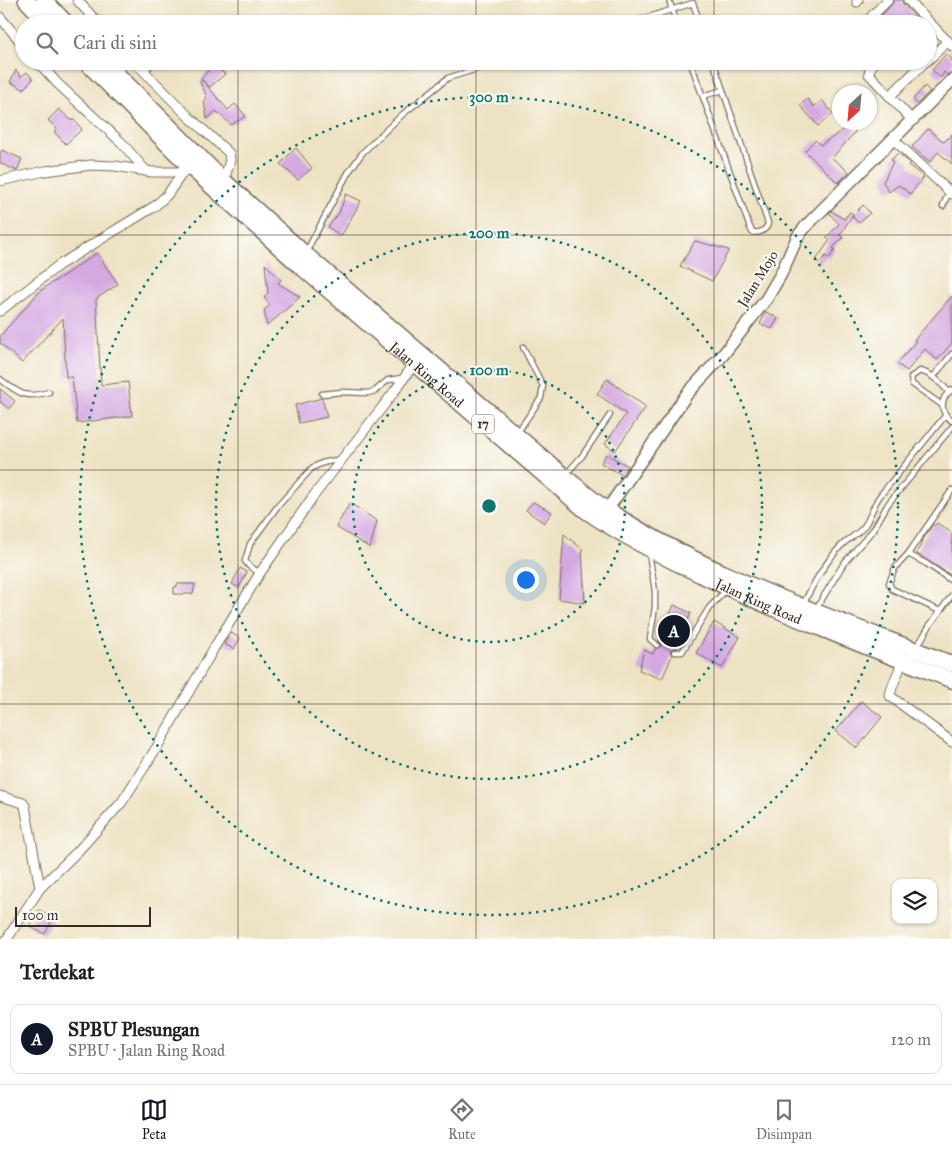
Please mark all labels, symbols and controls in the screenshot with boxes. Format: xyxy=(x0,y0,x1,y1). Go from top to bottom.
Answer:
search box xyxy=(15,15,937,70)
icon: search xyxy=(33,29,61,57)
text: Cari di sini xyxy=(73,31,157,54)
north arrow xyxy=(832,85,877,130)
text: 300 m xyxy=(469,88,509,107)
text: 200 m xyxy=(469,224,510,242)
street label: Jalan Mojo xyxy=(733,248,783,313)
street label: Jalan Ring Road xyxy=(384,337,467,411)
text: 100 m xyxy=(469,361,509,379)
road number: 17 xyxy=(472,414,494,434)
centre of rings xyxy=(480,497,498,515)
your location xyxy=(513,567,539,593)
street label: Jalan Ring Road xyxy=(711,574,804,628)
pin: A xyxy=(658,612,690,650)
map controls xyxy=(892,879,937,924)
button: layers xyxy=(892,879,937,924)
scale bar xyxy=(15,904,151,927)
text: 100 m xyxy=(22,907,59,924)
text: Terdekat xyxy=(20,959,94,985)
text: SPBU Plesungan xyxy=(68,1018,200,1041)
text: A xyxy=(32,1030,42,1049)
text: 120 m xyxy=(891,1030,931,1049)
text: SPBU · Jalan Ring Road xyxy=(68,1041,225,1060)
tab: Peta xyxy=(140,1096,168,1143)
tab: Rute xyxy=(448,1096,476,1143)
tab: Disimpan xyxy=(756,1096,812,1143)

